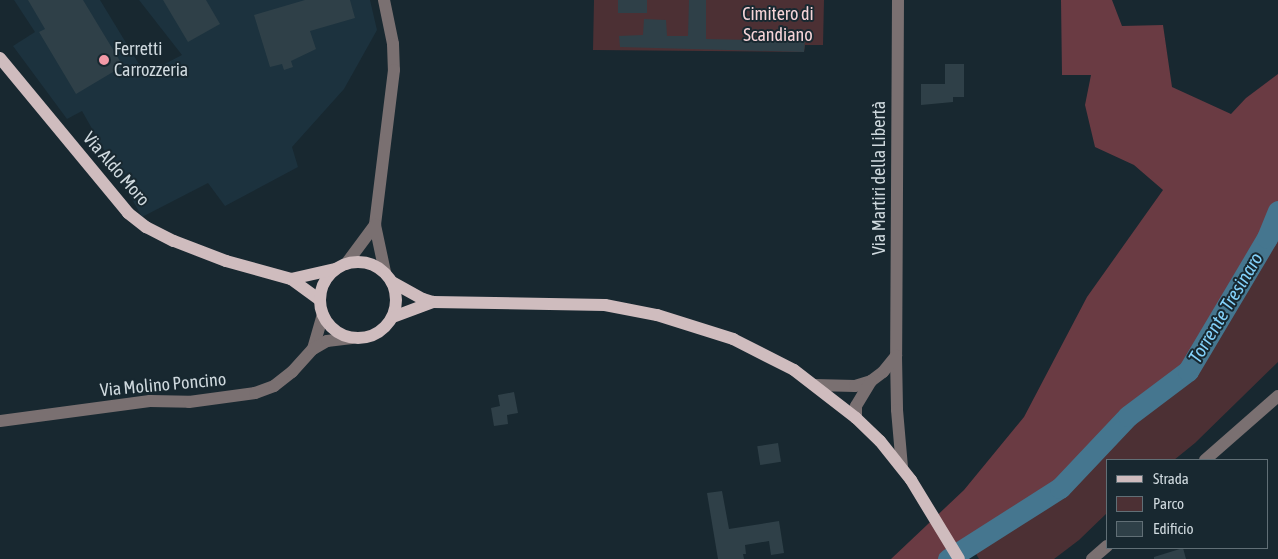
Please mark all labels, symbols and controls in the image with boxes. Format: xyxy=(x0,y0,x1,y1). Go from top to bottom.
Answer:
park label: Cimitero di Scandiano xyxy=(742,4,814,46)
place label: Ferretti Carrozzeria xyxy=(114,39,188,82)
marker: Ferretti Carrozzeria xyxy=(98,54,110,66)
street label: Via Martiri della Libertà xyxy=(868,101,890,255)
street label: Via Aldo Moro xyxy=(78,128,154,210)
water label: Torrente Tresinaro xyxy=(1184,249,1268,367)
street label: Via Molino Poncino xyxy=(99,369,227,401)
legend xyxy=(1106,459,1268,549)
text: Strada xyxy=(1153,470,1189,487)
text: Parco xyxy=(1153,495,1184,512)
text: Edificio xyxy=(1153,520,1194,537)

